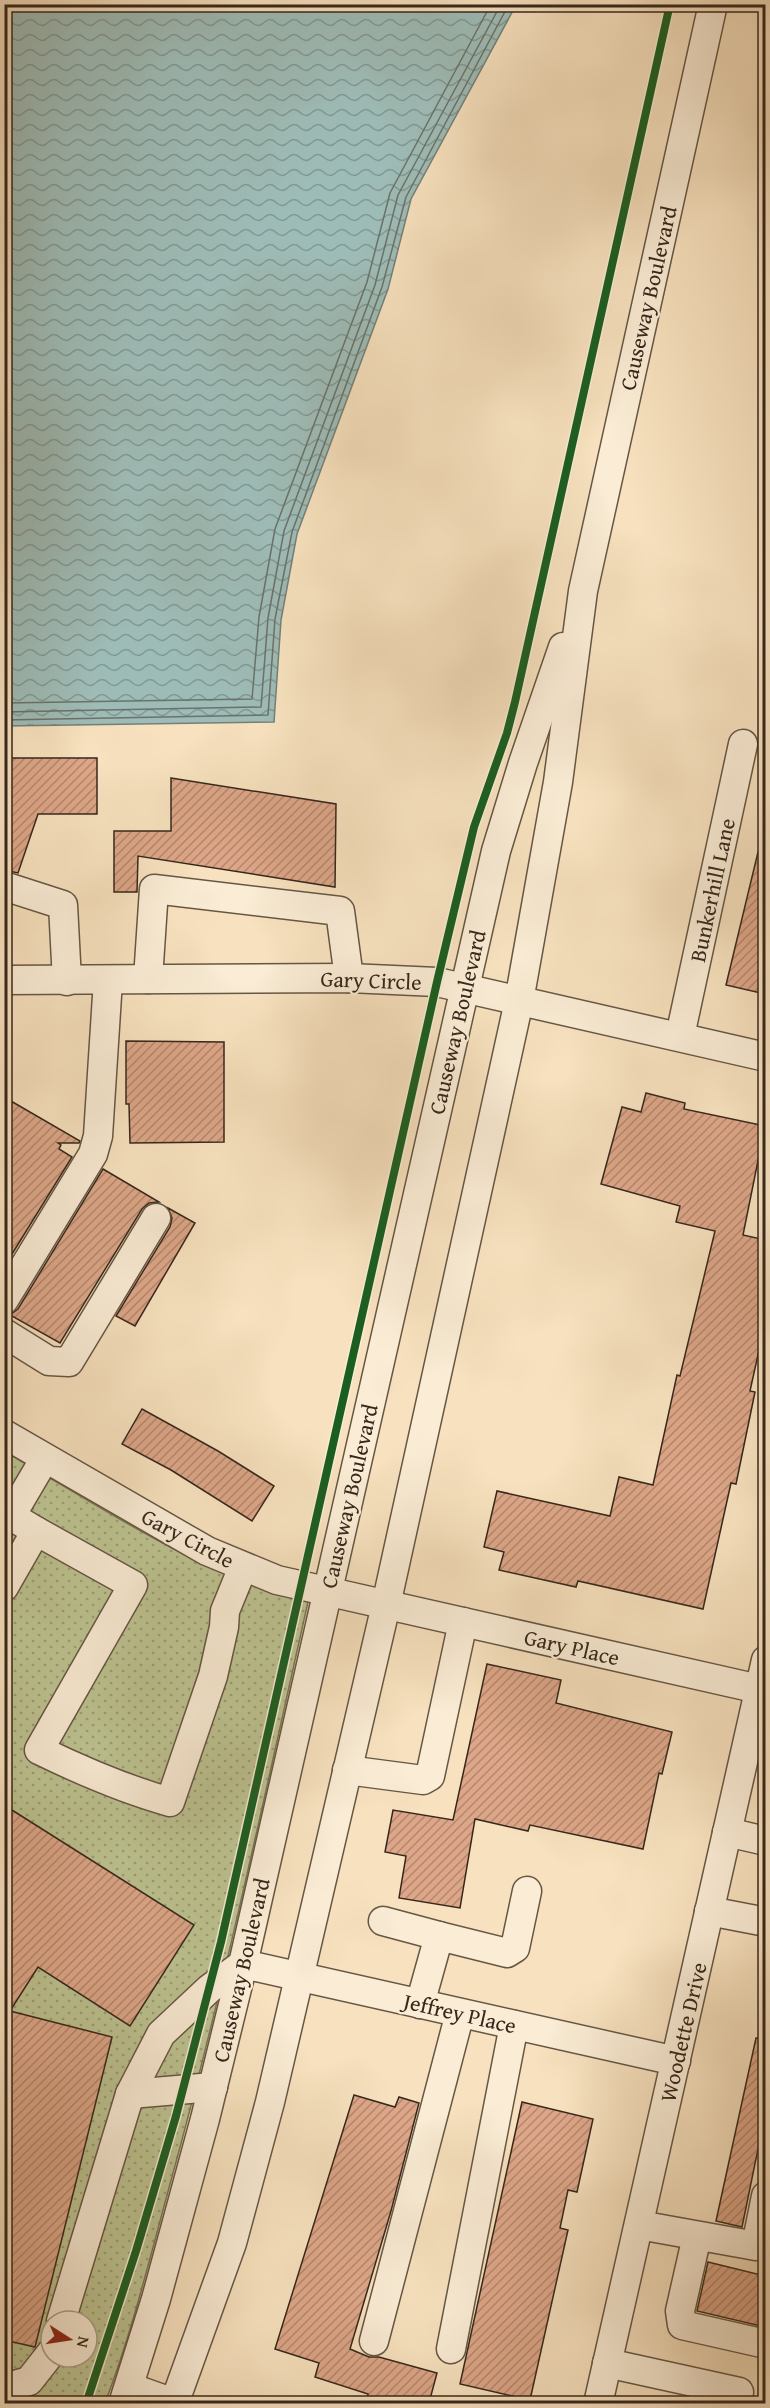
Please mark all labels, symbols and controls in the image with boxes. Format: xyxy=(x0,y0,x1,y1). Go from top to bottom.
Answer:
street label: Causeway Boulevard xyxy=(611,202,685,393)
street label: Bunkerhill Lane xyxy=(681,815,743,965)
street label: Causeway Boulevard xyxy=(420,926,494,1117)
street label: Gary Circle xyxy=(320,962,422,998)
street label: Causeway Boulevard xyxy=(312,1400,386,1591)
street label: Gary Circle xyxy=(136,1500,240,1576)
street label: Gary Place xyxy=(521,1621,623,1673)
street label: Causeway Boulevard xyxy=(204,1874,278,2065)
street label: Woodette Drive xyxy=(651,1959,715,2105)
street label: Jeffrey Place xyxy=(398,1984,519,2041)
north arrow xyxy=(39,2309,99,2369)
text: N xyxy=(71,2334,97,2350)

